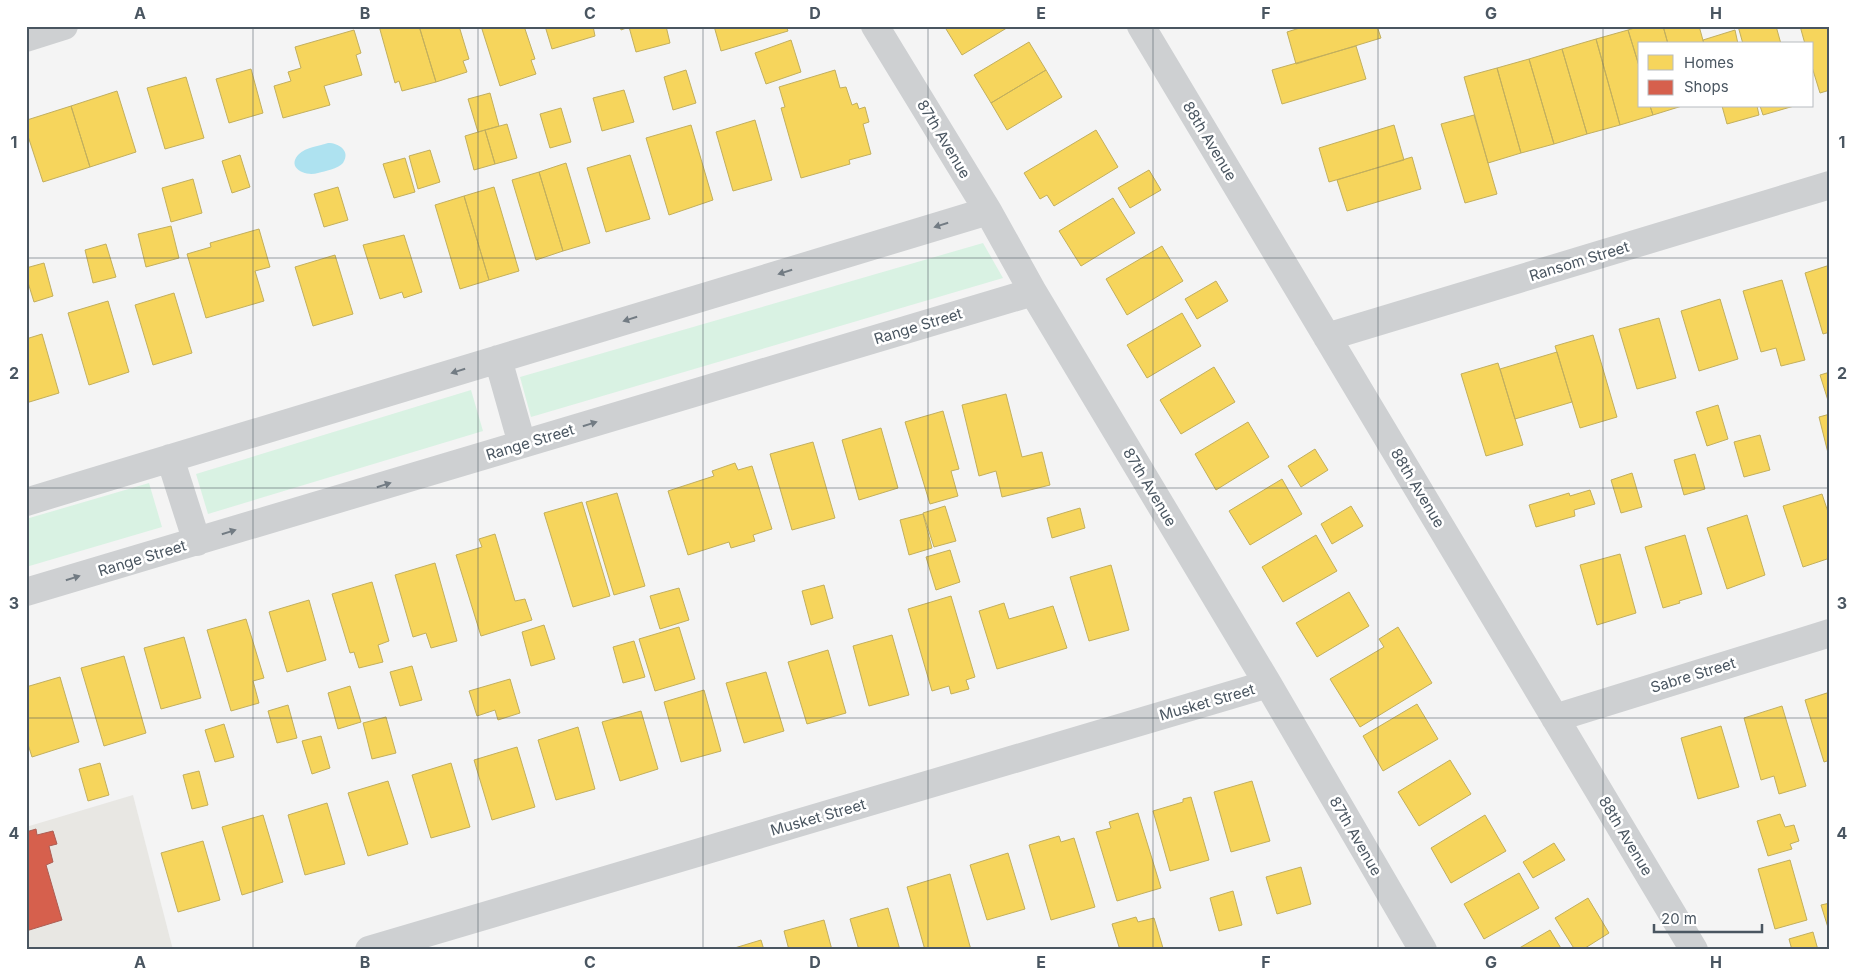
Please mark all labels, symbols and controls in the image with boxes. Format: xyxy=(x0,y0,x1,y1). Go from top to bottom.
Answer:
text: A xyxy=(134,3,146,23)
text: B xyxy=(360,3,370,23)
text: C xyxy=(584,3,596,23)
text: D xyxy=(809,3,821,23)
text: E xyxy=(1036,3,1046,23)
text: F xyxy=(1261,3,1271,23)
text: G xyxy=(1485,3,1497,23)
text: H xyxy=(1710,3,1722,23)
legend xyxy=(1638,42,1814,108)
text: Homes xyxy=(1684,53,1734,72)
text: Shops xyxy=(1684,77,1729,96)
street label: 87th Avenue xyxy=(913,96,975,182)
street label: 88th Avenue xyxy=(1179,98,1241,184)
text: 1 xyxy=(11,132,17,152)
text: 1 xyxy=(1839,132,1845,152)
one-way arrow xyxy=(933,221,948,229)
street label: Ransom Street xyxy=(1527,237,1631,285)
one-way arrow xyxy=(778,269,793,277)
street label: Range Street xyxy=(872,304,965,348)
one-way arrow xyxy=(622,316,637,324)
text: 2 xyxy=(9,363,19,383)
text: 2 xyxy=(1837,363,1847,383)
one-way arrow xyxy=(450,368,465,376)
one-way arrow xyxy=(583,419,598,427)
street label: Range Street xyxy=(484,420,577,464)
street label: 87th Avenue xyxy=(1119,444,1181,530)
street label: 88th Avenue xyxy=(1387,445,1449,531)
one-way arrow xyxy=(377,481,392,489)
one-way arrow xyxy=(221,527,236,535)
street label: Range Street xyxy=(96,536,189,580)
one-way arrow xyxy=(66,574,81,582)
text: 3 xyxy=(9,593,19,613)
text: 3 xyxy=(1837,593,1847,613)
street label: Sabre Street xyxy=(1648,653,1738,697)
street label: Musket Street xyxy=(1157,679,1257,725)
street label: 87th Avenue xyxy=(1326,793,1386,879)
street label: 88th Avenue xyxy=(1595,793,1657,879)
street label: Musket Street xyxy=(768,794,868,840)
text: 4 xyxy=(9,823,20,843)
text: 4 xyxy=(1837,823,1848,843)
scale bar xyxy=(1654,901,1761,933)
text: 20 m xyxy=(1661,909,1697,928)
text: A xyxy=(134,952,146,972)
text: B xyxy=(360,952,370,972)
text: C xyxy=(584,952,596,972)
text: D xyxy=(809,952,821,972)
text: E xyxy=(1036,952,1046,972)
text: F xyxy=(1261,952,1271,972)
text: G xyxy=(1485,952,1497,972)
text: H xyxy=(1710,952,1722,972)

